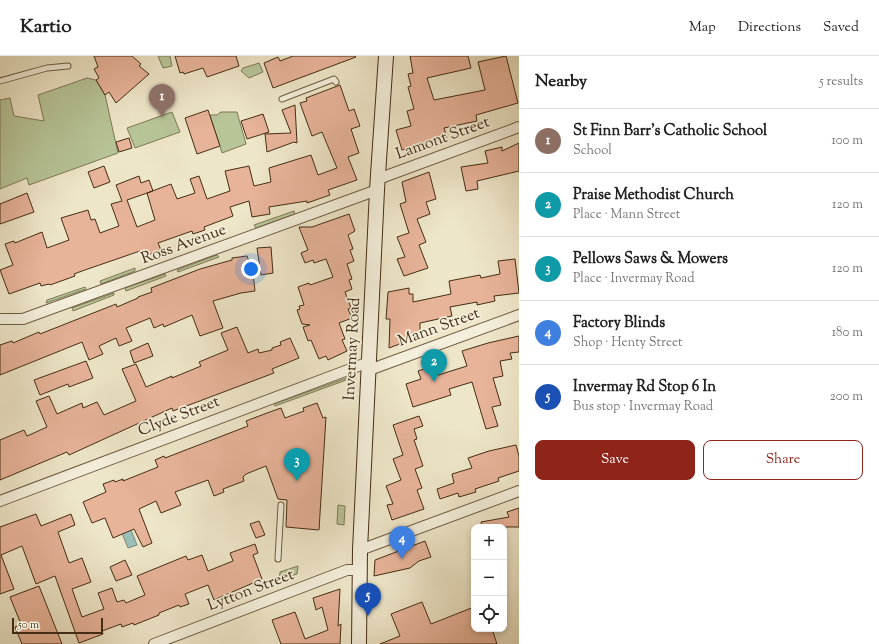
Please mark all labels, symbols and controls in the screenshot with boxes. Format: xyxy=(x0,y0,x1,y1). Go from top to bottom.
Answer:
text: Kartio xyxy=(20,14,72,41)
text: Map xyxy=(689,18,716,38)
text: Directions xyxy=(738,18,801,38)
text: Saved xyxy=(823,18,859,38)
text: Nearby xyxy=(535,70,587,94)
text: 5 results xyxy=(819,73,863,91)
pin: 1 xyxy=(149,84,175,117)
street label: Lamont Street xyxy=(393,111,494,167)
text: St Finn Barr's Catholic School xyxy=(573,121,767,142)
text: 1 xyxy=(546,132,550,150)
text: 100 m xyxy=(831,132,863,150)
text: School xyxy=(573,142,612,160)
text: Praise Methodist Church xyxy=(573,185,734,206)
text: 2 xyxy=(545,196,551,214)
text: 120 m xyxy=(832,196,863,214)
text: Place · Mann Street xyxy=(573,206,680,224)
street label: Ross Avenue xyxy=(138,219,230,271)
text: Pellows Saws & Mowers xyxy=(573,249,728,270)
your location xyxy=(241,259,261,279)
text: 3 xyxy=(545,260,551,278)
text: 120 m xyxy=(832,260,863,278)
text: Place · Invermay Road xyxy=(573,270,694,288)
street label: Invermay Road xyxy=(339,297,367,401)
street label: Mann Street xyxy=(395,302,484,353)
text: Factory Blinds xyxy=(573,313,665,334)
text: 4 xyxy=(545,324,551,342)
text: 180 m xyxy=(832,324,863,342)
text: Shop · Henty Street xyxy=(573,334,682,352)
pin: 2 xyxy=(421,349,447,382)
text: Invermay Rd Stop 6 In xyxy=(573,377,716,398)
text: 5 xyxy=(546,388,550,406)
text: 200 m xyxy=(830,388,863,406)
street label: Clyde Street xyxy=(135,391,224,443)
text: Bus stop · Invermay Road xyxy=(573,398,713,416)
button: Save xyxy=(535,440,695,480)
button: Share xyxy=(703,440,863,480)
pin: 3 xyxy=(284,448,310,481)
map controls xyxy=(471,524,507,632)
button: + xyxy=(471,524,507,560)
pin: 4 xyxy=(389,526,415,559)
button: − xyxy=(471,560,507,596)
street label: Lytton Street xyxy=(204,564,298,618)
pin: 5 xyxy=(355,583,381,616)
button: locate xyxy=(471,596,507,632)
scale bar xyxy=(12,616,103,635)
text: 50 m xyxy=(18,617,39,633)

